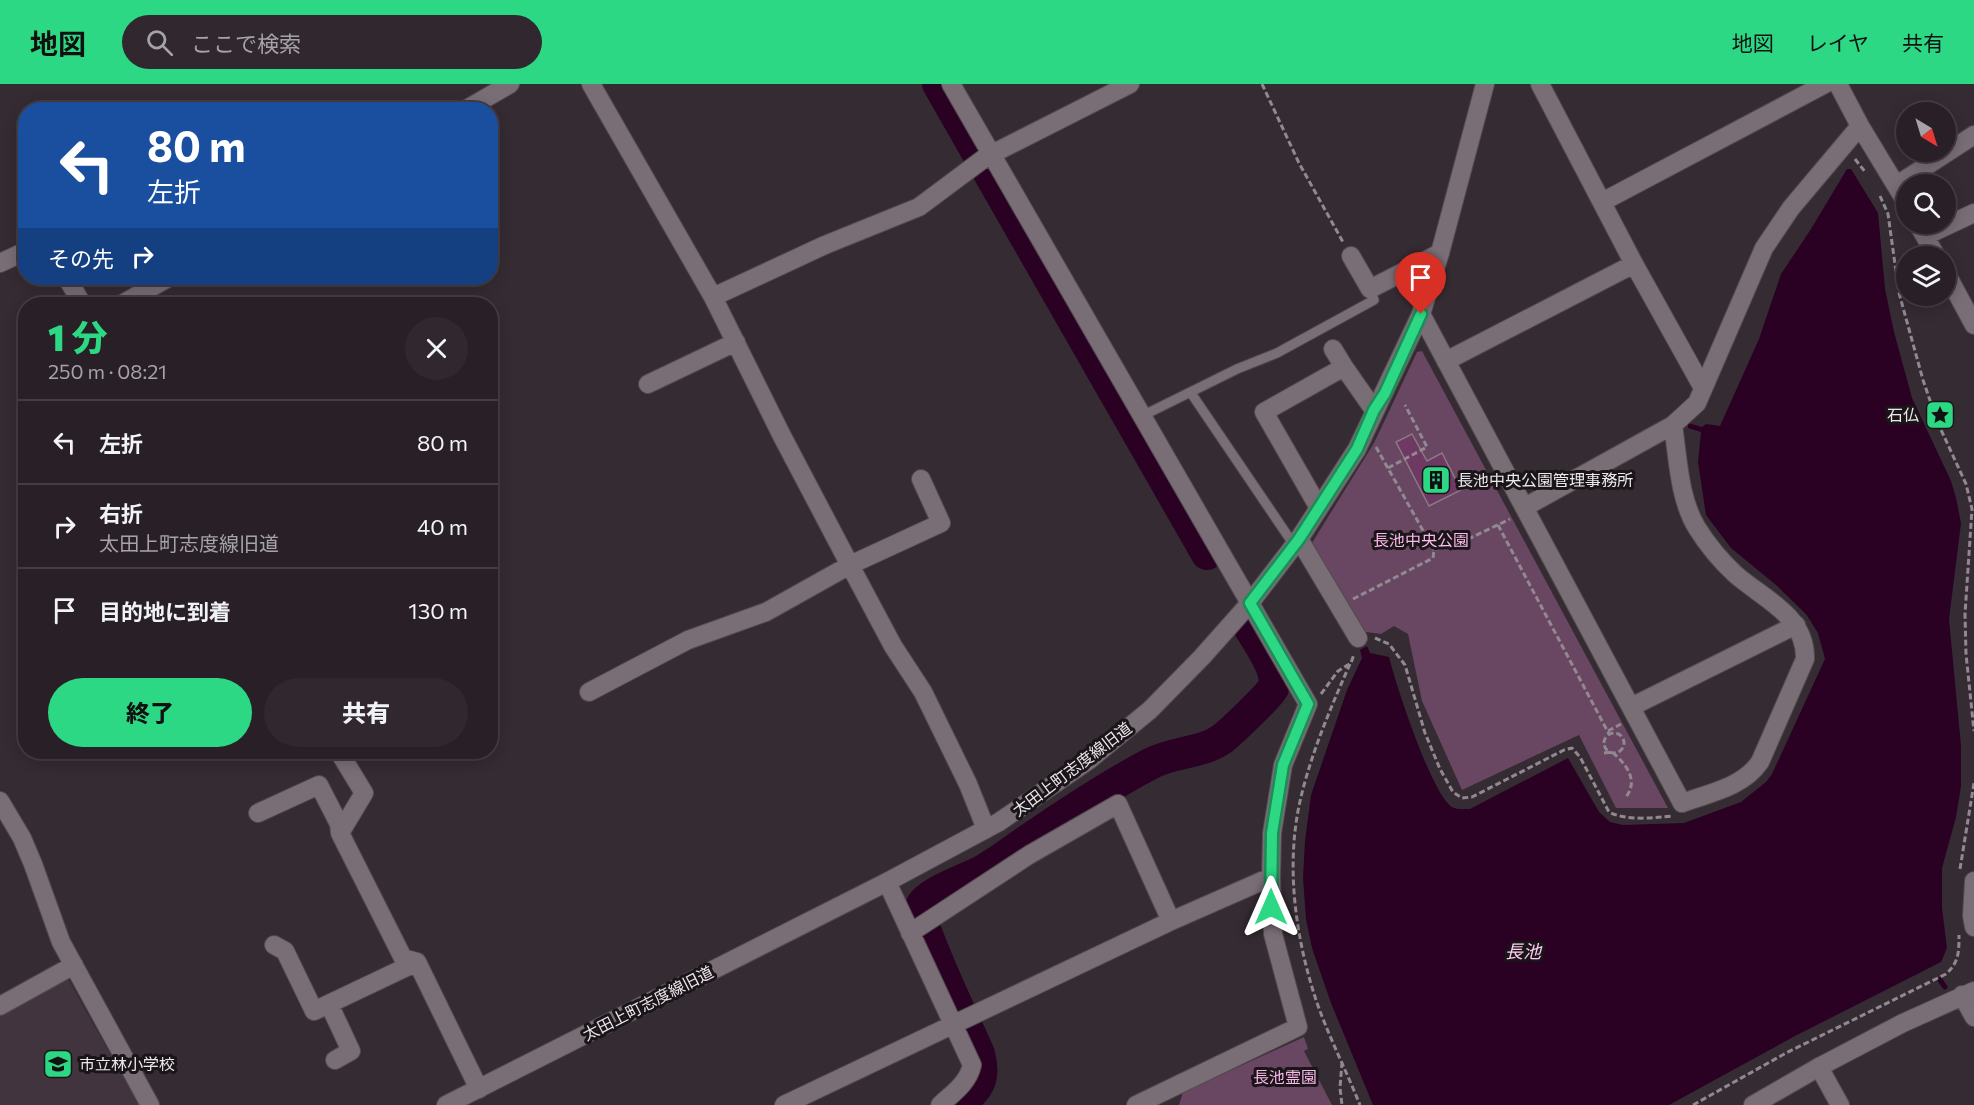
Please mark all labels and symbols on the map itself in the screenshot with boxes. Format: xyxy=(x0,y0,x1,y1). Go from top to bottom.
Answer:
north arrow xyxy=(1896,102,1956,162)
pin xyxy=(1395,252,1446,314)
place icon: 石仏 xyxy=(1924,399,1956,431)
place label: 石仏 xyxy=(1887,405,1919,424)
building icon: 長池中央公園管理事務所 xyxy=(1420,464,1452,496)
place label: 長池中央公園管理事務所 xyxy=(1457,470,1633,489)
park label: 長池中央公園 xyxy=(1373,530,1469,549)
street label: 太田上町志度線旧道 xyxy=(1008,718,1135,820)
position arrow xyxy=(1239,875,1303,939)
water label: 長池 xyxy=(1505,940,1543,962)
street label: 太田上町志度線旧道 xyxy=(579,961,716,1044)
school or university icon: 市立林小学校 xyxy=(42,1048,74,1080)
place label: 市立林小学校 xyxy=(79,1054,175,1073)
park label: 長池霊園 xyxy=(1253,1067,1317,1086)

